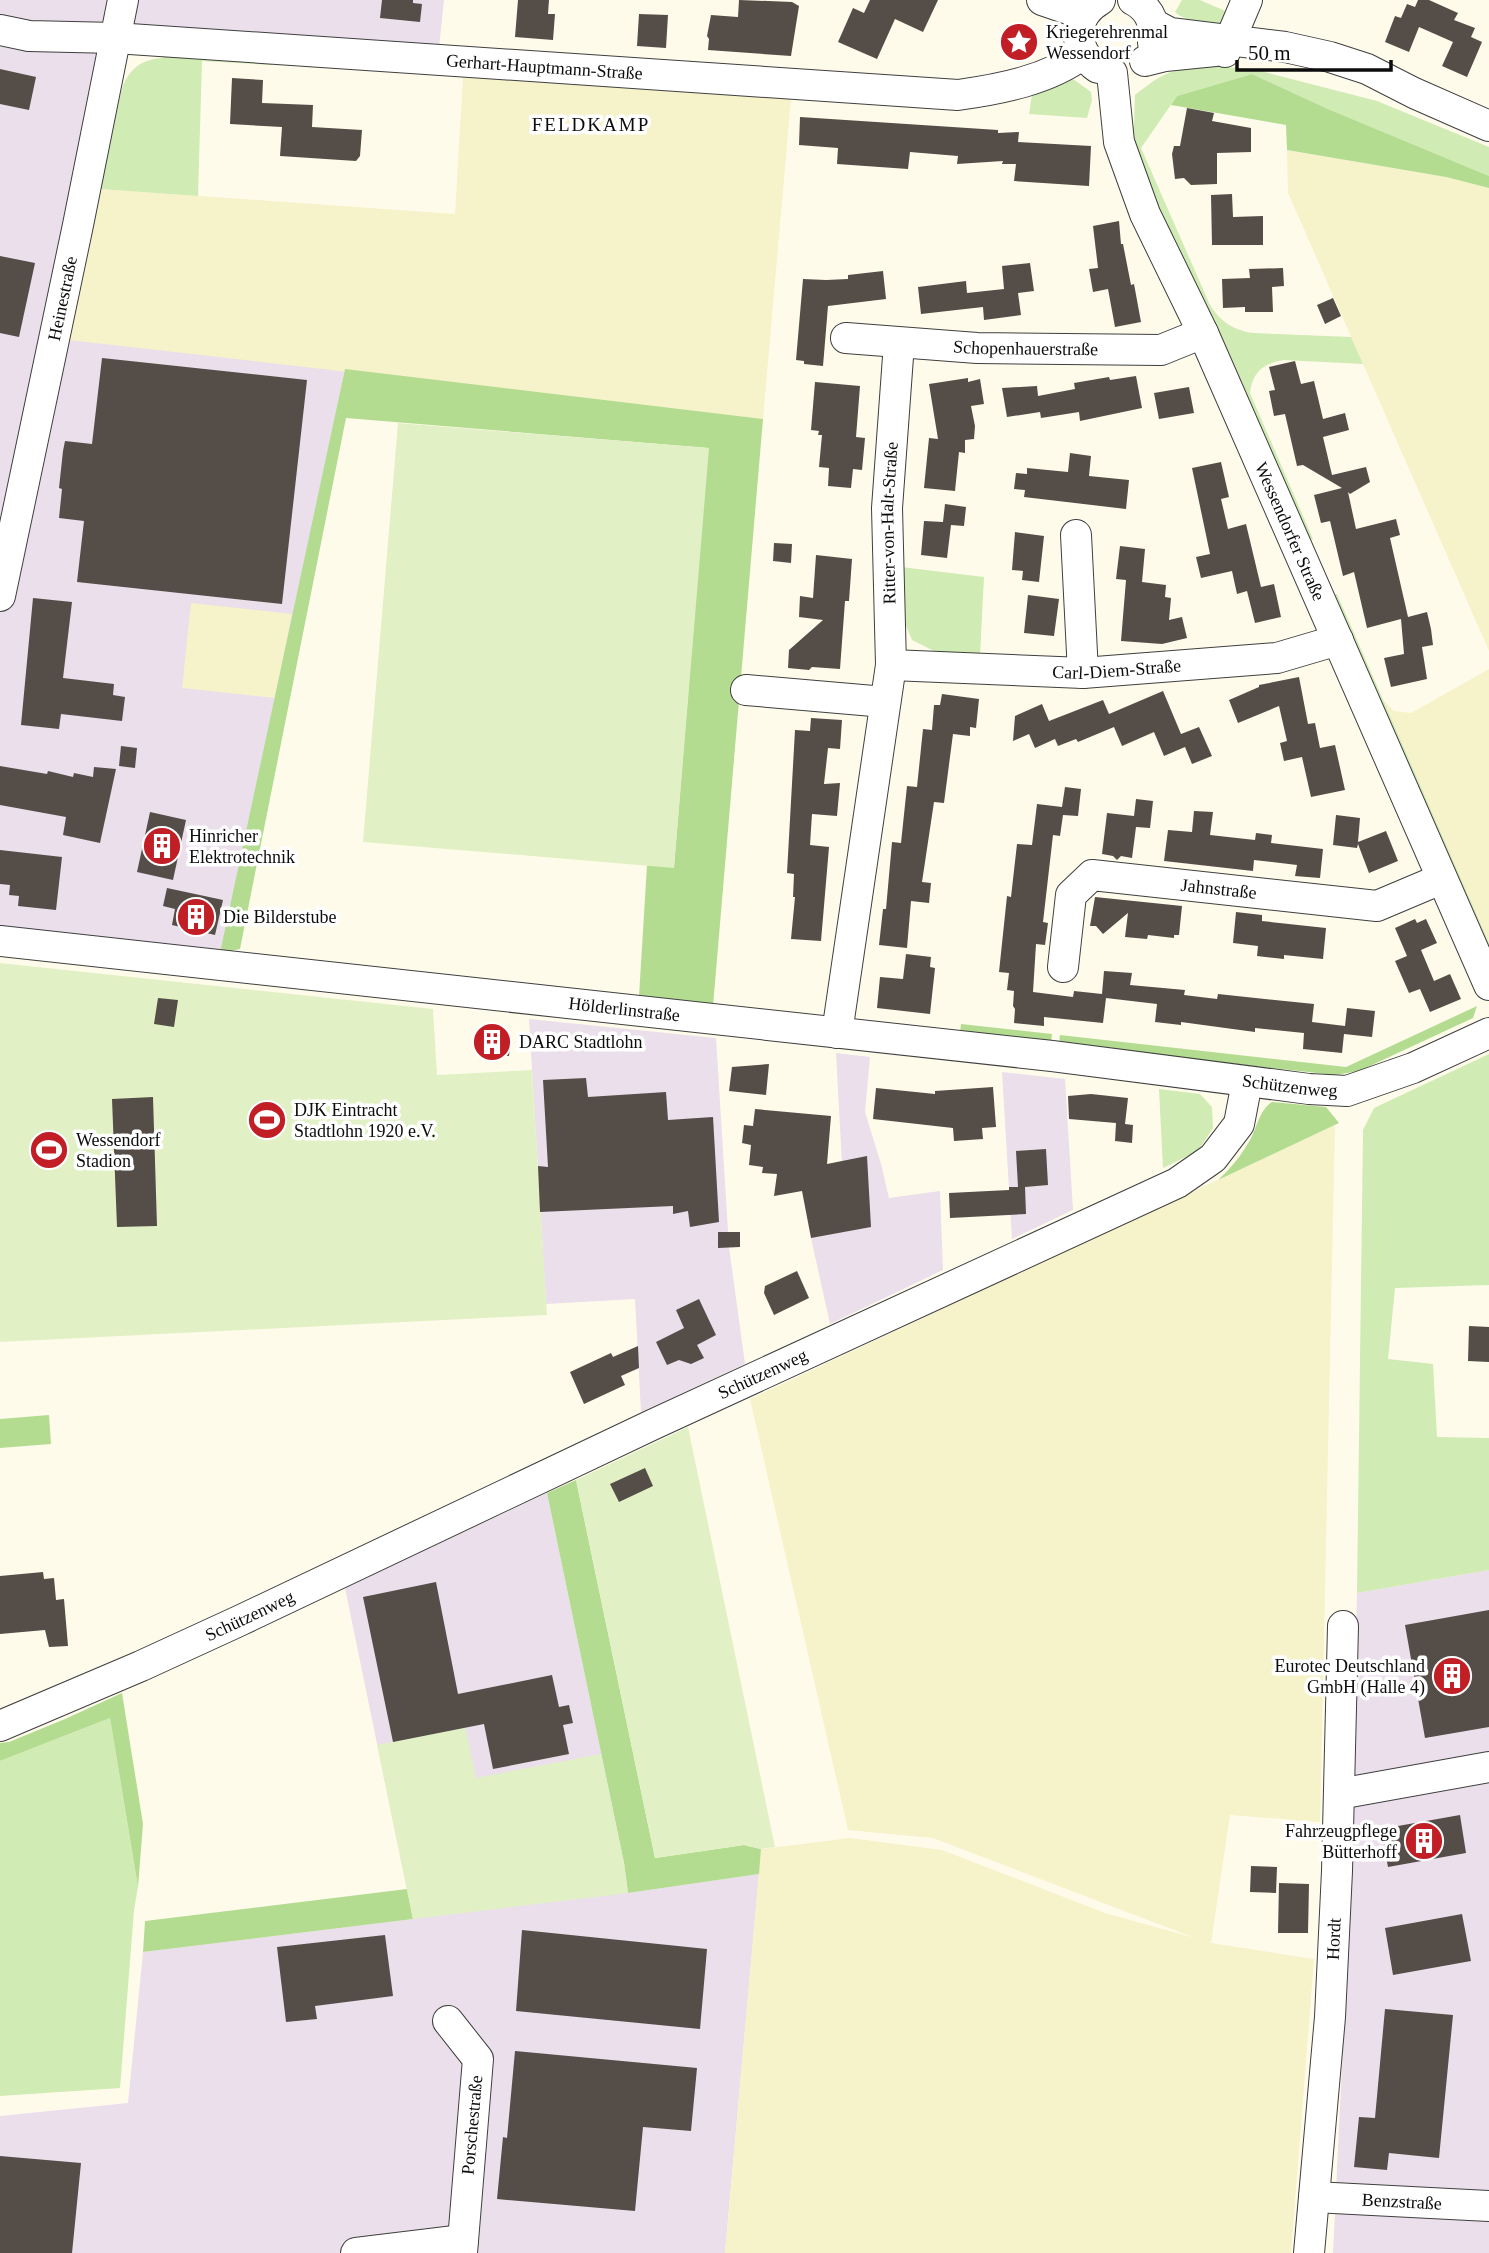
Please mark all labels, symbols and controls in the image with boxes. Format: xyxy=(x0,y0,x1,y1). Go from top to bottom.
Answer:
place icon: Kriegerehrenmal Wessendorf xyxy=(998,21,1040,63)
place label: Kriegerehrenmal Wessendorf xyxy=(1046,22,1168,63)
scale bar xyxy=(1237,28,1391,72)
text: 50 m xyxy=(1248,41,1291,65)
street label: Gerhart-Hauptmann-Straße xyxy=(445,50,643,84)
district label: FELDKAMP xyxy=(532,114,650,135)
street label: Heinestraße xyxy=(44,254,81,343)
street label: Schopenhauerstraße xyxy=(952,336,1098,359)
street label: Ritter-von-Halt-Straße xyxy=(877,441,902,605)
street label: Wessendorfer Straße xyxy=(1251,459,1329,604)
street label: Carl-Diem-Straße xyxy=(1052,655,1182,683)
building icon: Hinricher Elektrotechnik xyxy=(141,825,183,867)
place label: Hinricher Elektrotechnik xyxy=(189,826,295,867)
street label: Jahnstraße xyxy=(1180,875,1258,903)
building icon: Die Bilderstube xyxy=(175,896,217,938)
place label: Die Bilderstube xyxy=(223,907,336,927)
street label: Hölderlinstraße xyxy=(567,993,681,1025)
building icon: DARC Stadtlohn xyxy=(471,1021,513,1063)
place label: DARC Stadtlohn xyxy=(519,1032,643,1052)
street label: Schützenweg xyxy=(1241,1070,1338,1100)
sports icon: DJK Eintracht Stadtlohn 1920 e.V. xyxy=(246,1099,288,1141)
place label: DJK Eintracht Stadtlohn 1920 e.V. xyxy=(294,1100,436,1141)
sports icon: Wessendorf Stadion xyxy=(28,1129,70,1171)
place label: Wessendorf Stadion xyxy=(76,1130,161,1171)
street label: Schützenweg xyxy=(715,1345,810,1403)
street label: Schützenweg xyxy=(202,1586,297,1645)
building icon: Eurotec Deutschland GmbH (Halle 4) xyxy=(1431,1655,1473,1697)
place label: Eurotec Deutschland GmbH (Halle 4) xyxy=(1275,1656,1425,1698)
building icon: Fahrzeugpflege Bütterhoff xyxy=(1403,1820,1445,1862)
place label: Fahrzeugpflege Bütterhoff xyxy=(1285,1821,1397,1862)
street label: Hordt xyxy=(1323,1918,1345,1960)
street label: Porschestraße xyxy=(458,2074,486,2176)
street label: Benzstraße xyxy=(1361,2189,1442,2214)

